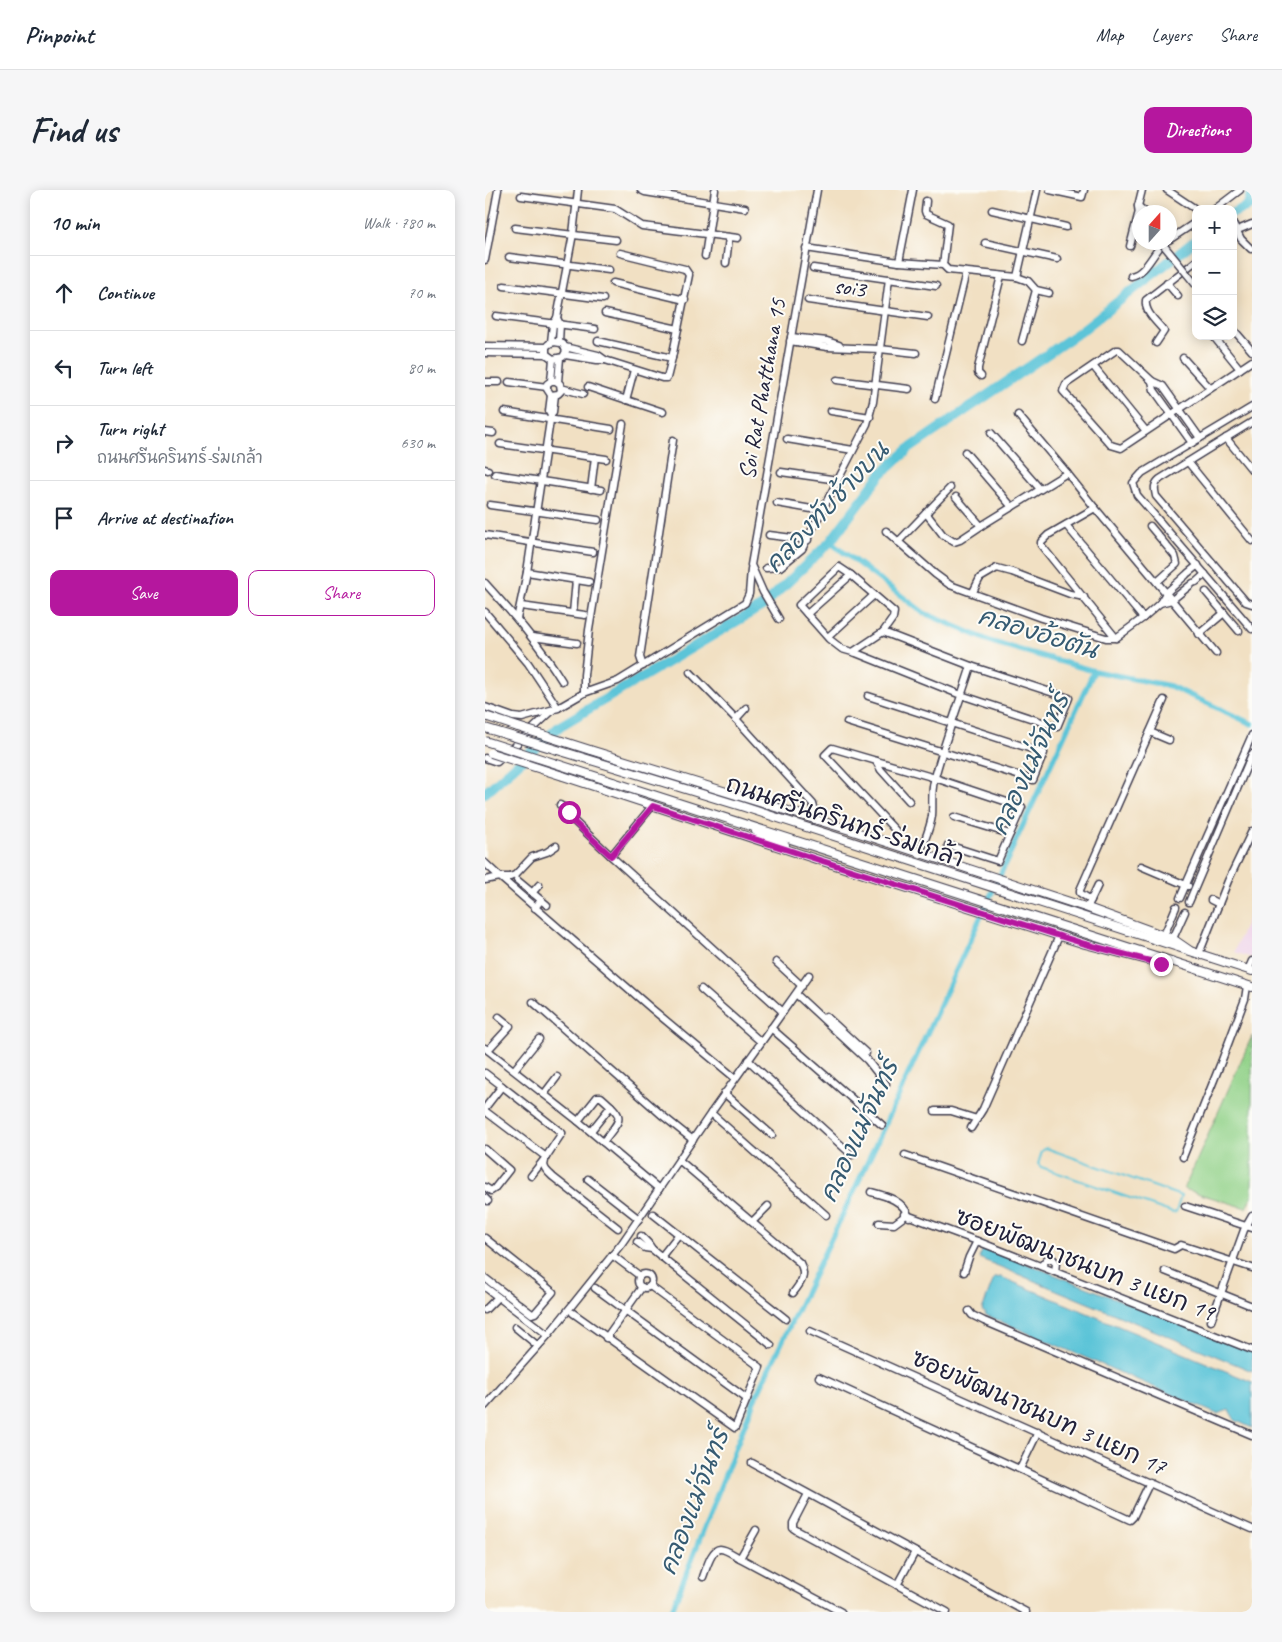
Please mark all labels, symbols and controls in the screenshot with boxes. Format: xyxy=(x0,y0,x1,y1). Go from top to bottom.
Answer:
text: Pinpoint xyxy=(25,20,94,50)
text: Map xyxy=(1096,24,1124,46)
text: Layers xyxy=(1152,24,1191,46)
text: Share xyxy=(1219,24,1257,46)
button: Directions xyxy=(1144,107,1252,153)
text: Find us xyxy=(30,108,117,153)
north arrow xyxy=(1132,205,1177,250)
map controls xyxy=(1192,205,1237,340)
button: + xyxy=(1192,205,1237,250)
text: 10 min xyxy=(50,210,100,236)
text: Walk · 780 m xyxy=(363,213,435,233)
button: − xyxy=(1192,250,1237,295)
street label: soi3 xyxy=(832,270,870,305)
icon: ahead xyxy=(50,279,78,307)
text: Continue xyxy=(97,281,154,305)
text: 70 m xyxy=(408,283,435,303)
street label: Soi Rat Phatthana 15 xyxy=(731,295,793,482)
button: layers xyxy=(1192,295,1237,340)
icon: left xyxy=(50,354,78,382)
text: Turn left xyxy=(97,356,152,380)
text: 80 m xyxy=(408,358,435,378)
text: Turn right xyxy=(97,417,164,441)
icon: right xyxy=(50,429,78,457)
text: 630 m xyxy=(401,433,435,453)
water label: คลองทับช้างบน xyxy=(758,434,897,579)
text: ถนนศรีนครินทร์-ร่มเกล้า xyxy=(97,448,263,468)
icon: arrive xyxy=(50,504,78,532)
text: Arrive at destination xyxy=(97,506,233,530)
button: Save xyxy=(50,570,238,616)
button: Share xyxy=(248,570,435,616)
water label: คลองอ้อตัน xyxy=(974,600,1103,667)
water label: คลองแม่จันทร์ xyxy=(982,682,1079,840)
street label: ถนนศรีนครินทร์-ร่มเกล้า xyxy=(722,767,968,874)
route start xyxy=(558,801,581,824)
route end xyxy=(1150,953,1173,976)
water label: คลองแม่จันทร์ xyxy=(811,1049,908,1207)
street label: ซอยพัฒนาชนบท 3 แยก 19 xyxy=(951,1201,1221,1328)
street label: ซอยพัฒนาชนบท 3 แยก 17 xyxy=(907,1342,1172,1482)
water label: คลองแม่จันทร์ xyxy=(651,1419,739,1579)

